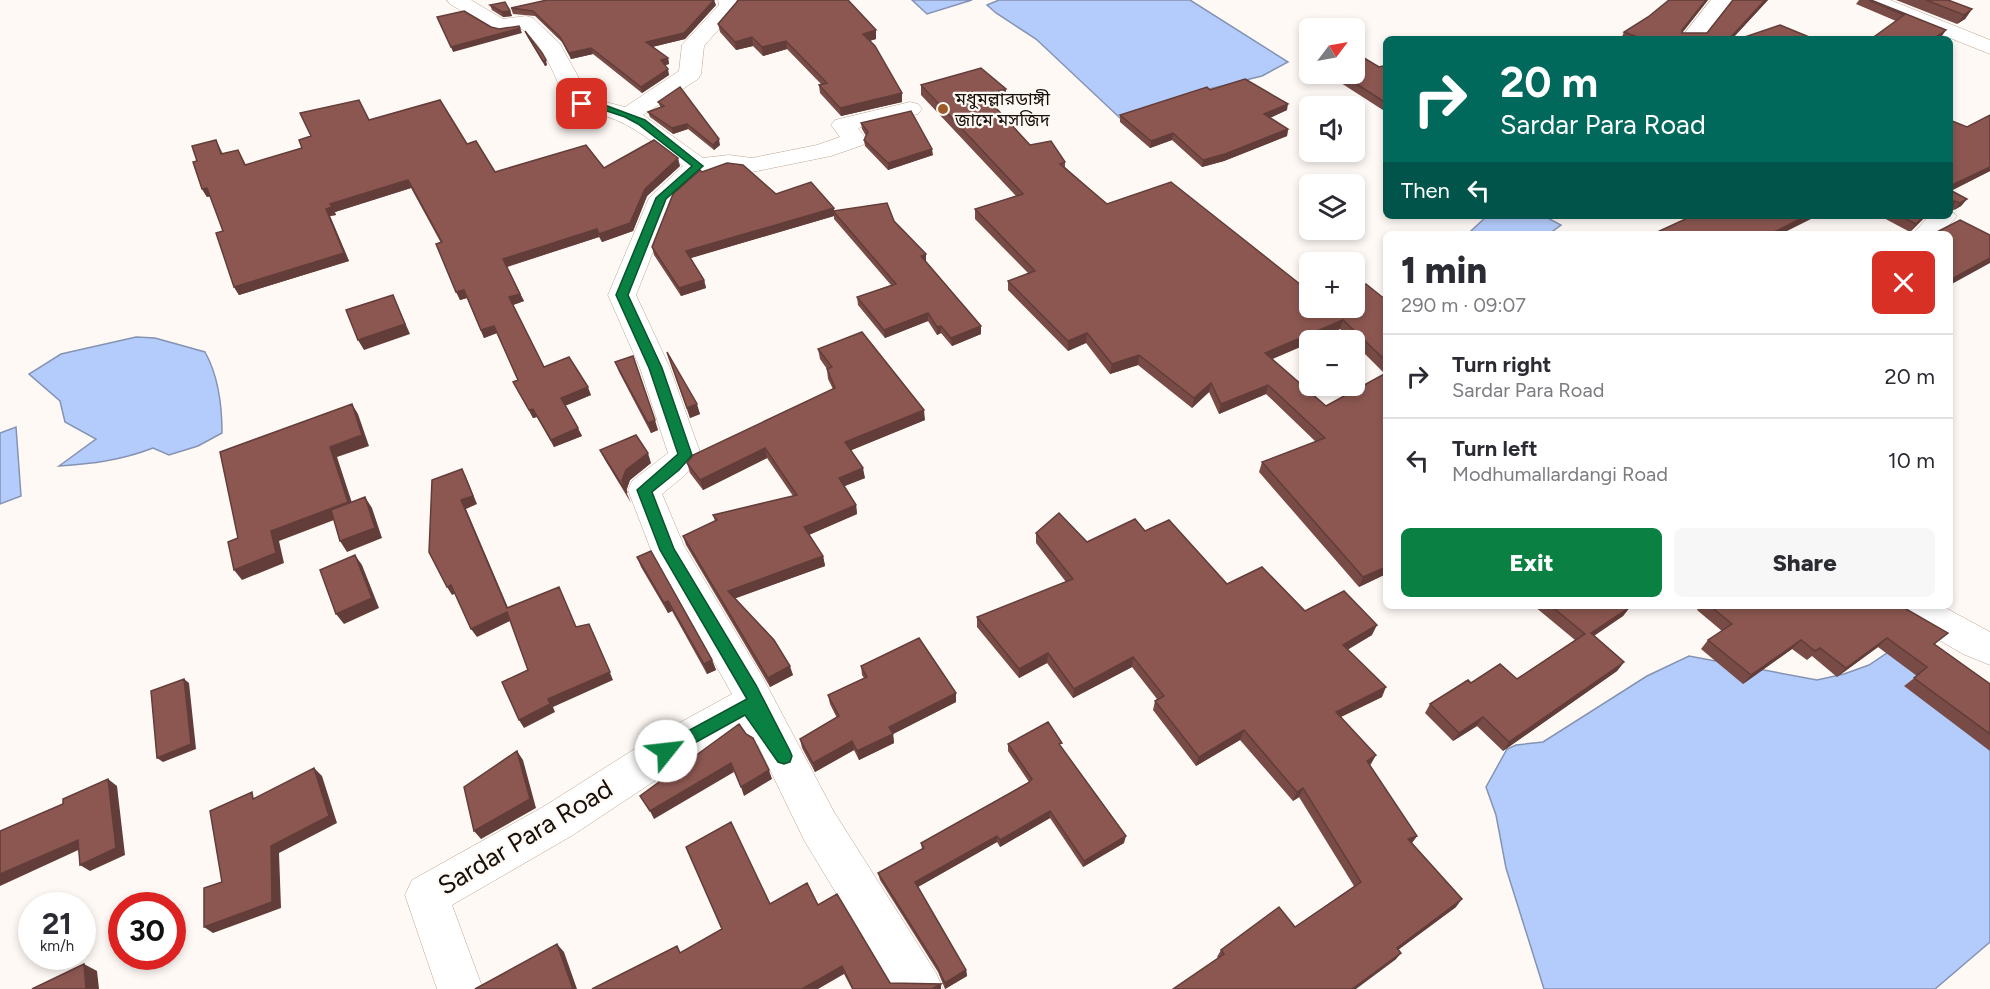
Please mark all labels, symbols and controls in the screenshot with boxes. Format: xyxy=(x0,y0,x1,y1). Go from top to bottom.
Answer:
north arrow xyxy=(1299,18,1365,84)
map controls xyxy=(1299,18,1365,396)
text: 20 m xyxy=(1500,57,1598,108)
icon: right xyxy=(1401,60,1479,138)
pin xyxy=(556,78,607,129)
icon: arrive xyxy=(565,87,598,120)
place label: মধুমল্লারডাঙ্গী জামে মসজিদ xyxy=(954,88,1051,131)
button: sound xyxy=(1299,96,1365,162)
marker: মধুমল্লারডাঙ্গী জামে মসজিদ xyxy=(936,102,950,116)
text: Sardar Para Road xyxy=(1500,108,1706,141)
button: layers xyxy=(1299,174,1365,240)
icon: left xyxy=(1462,174,1495,207)
text: Then xyxy=(1401,177,1450,204)
text: 1 min xyxy=(1401,249,1487,292)
button: close xyxy=(1872,251,1935,314)
button: + xyxy=(1299,252,1365,318)
text: 290 m · 09:07 xyxy=(1401,293,1526,317)
button: − xyxy=(1299,330,1365,396)
text: Turn right xyxy=(1452,351,1551,378)
icon: right xyxy=(1401,360,1434,393)
text: 20 m xyxy=(1884,363,1935,390)
text: Sardar Para Road xyxy=(1452,378,1604,402)
text: Turn left xyxy=(1452,435,1538,462)
icon: left xyxy=(1401,444,1434,477)
text: 10 m xyxy=(1888,447,1935,474)
text: Modhumallardangi Road xyxy=(1452,462,1668,486)
button: Exit xyxy=(1401,528,1662,597)
button: Share xyxy=(1674,528,1935,597)
position arrow xyxy=(634,719,698,783)
street label: Sardar Para Road xyxy=(432,772,618,902)
speed limit sign: 30 xyxy=(108,892,186,970)
text: 21 xyxy=(42,905,72,942)
text: km/h xyxy=(40,937,74,955)

